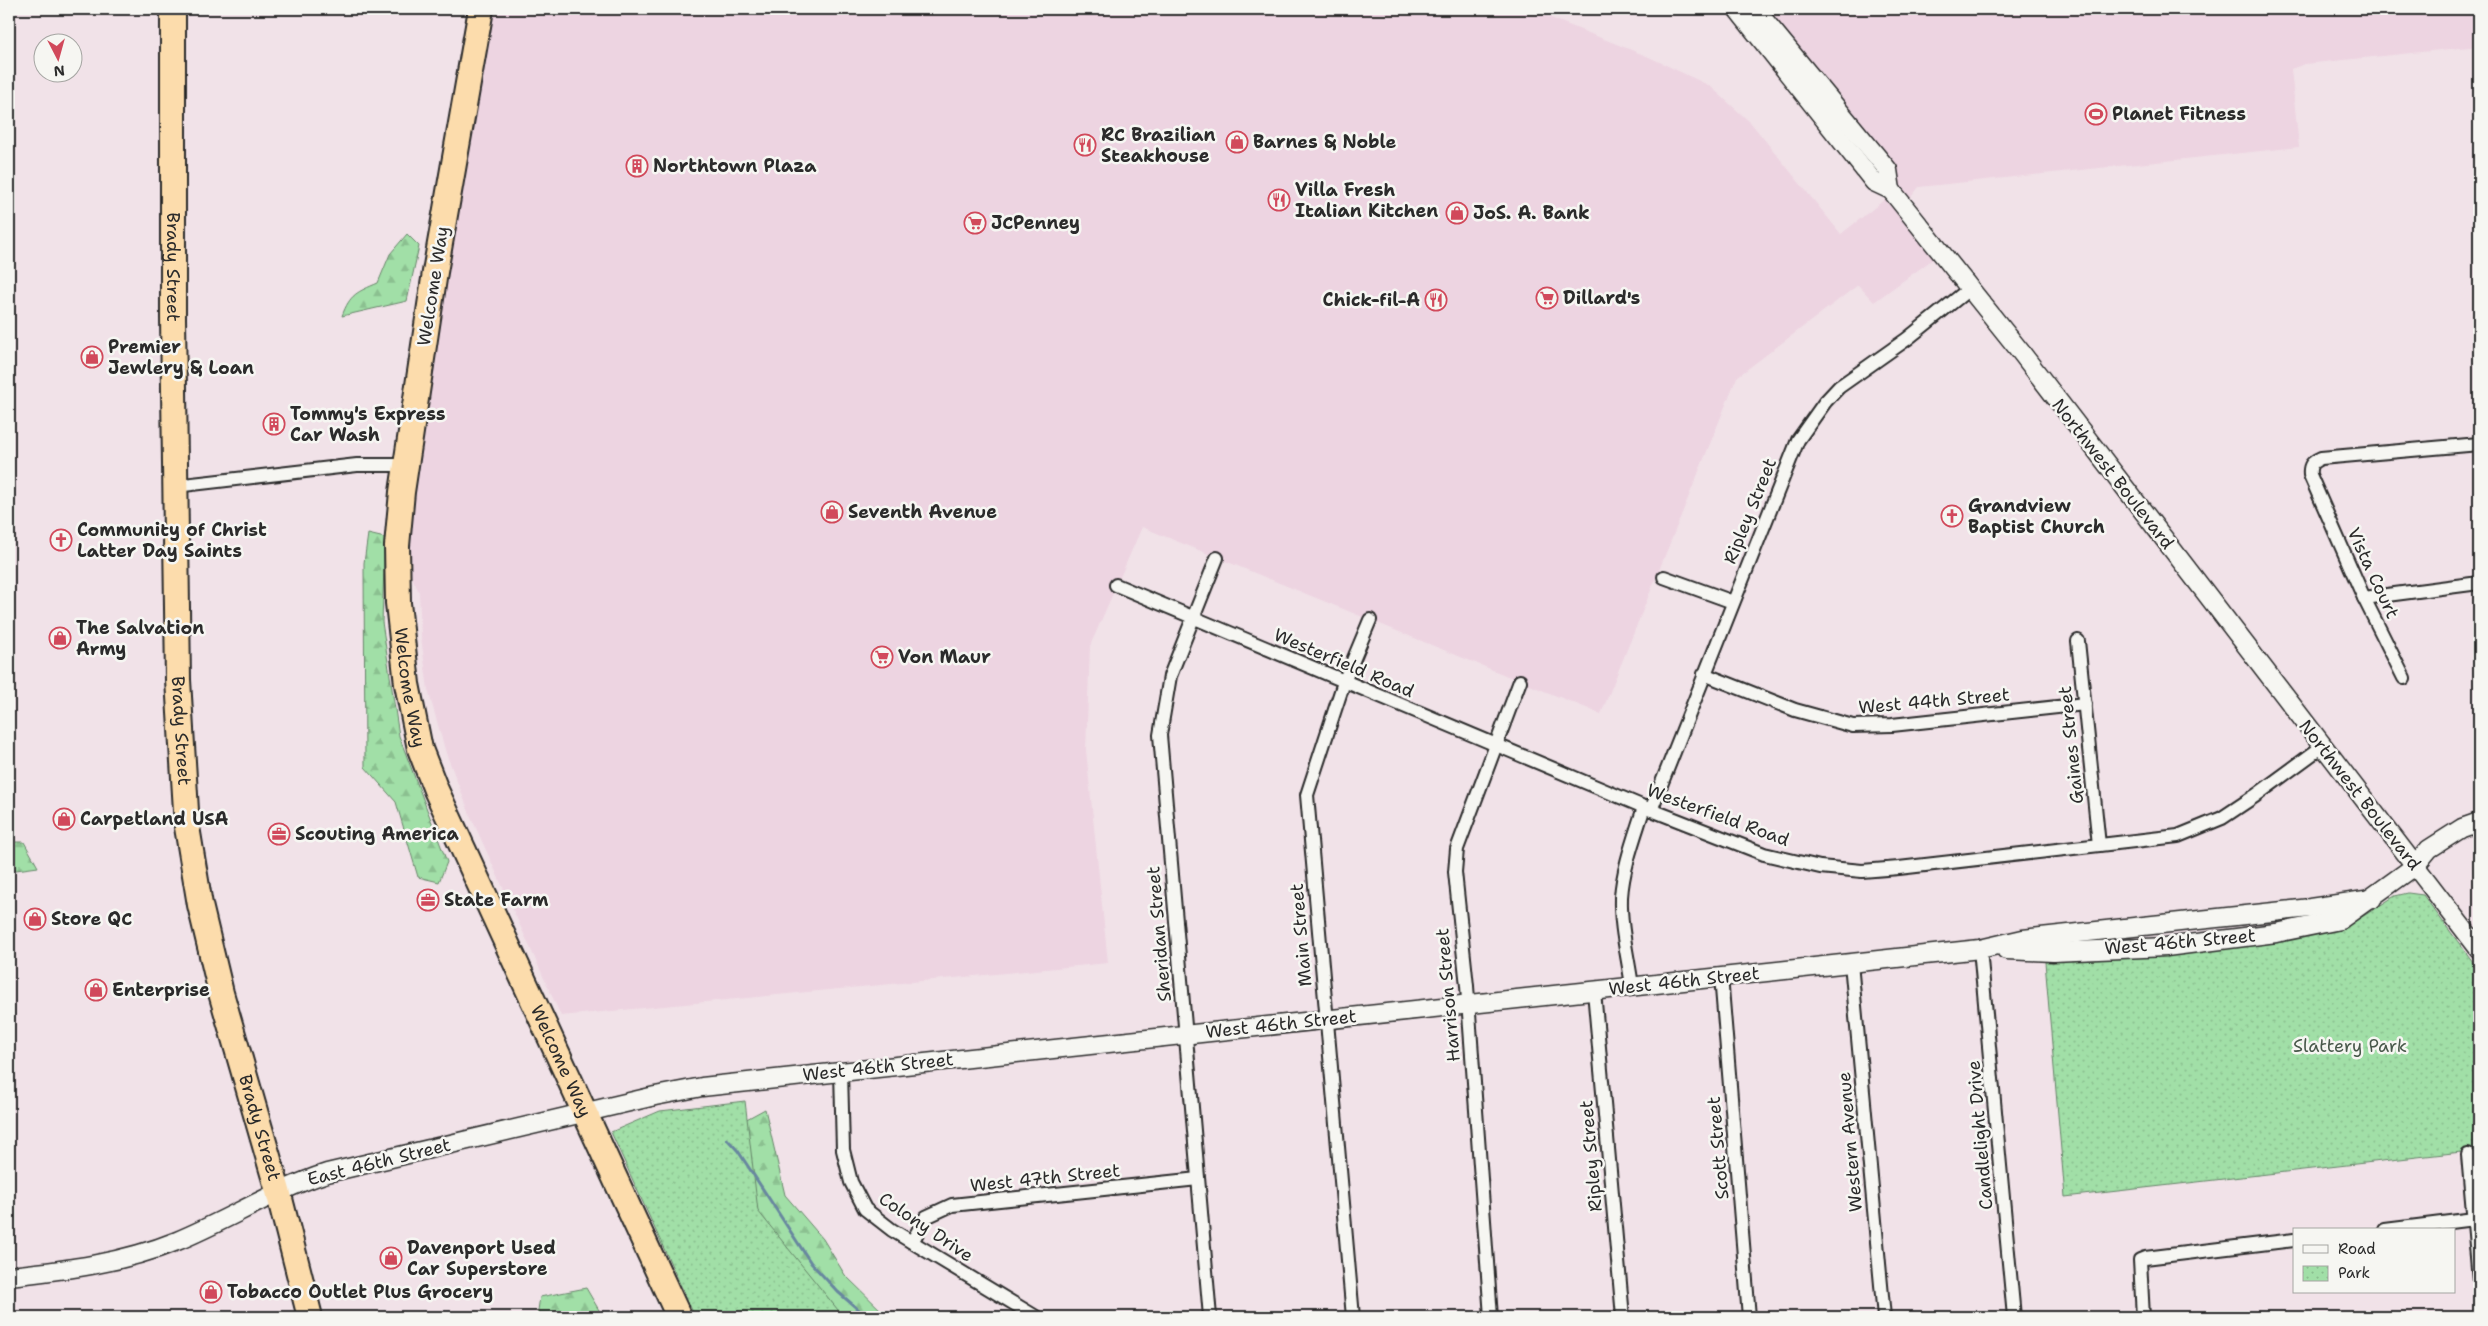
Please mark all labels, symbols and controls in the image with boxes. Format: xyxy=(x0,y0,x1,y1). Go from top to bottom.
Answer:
north arrow xyxy=(32,32,82,82)
text: N xyxy=(53,61,66,80)
sports icon: Planet Fitness xyxy=(2084,102,2108,126)
place label: Planet Fitness xyxy=(2112,102,2246,126)
place label: RC Brazilian Steakhouse xyxy=(1101,123,1216,168)
shop icon: Barnes & Noble xyxy=(1225,130,1249,154)
place label: Barnes & Noble xyxy=(1253,130,1397,154)
restaurant icon: RC Brazilian Steakhouse xyxy=(1073,133,1097,157)
building icon: Northtown Plaza xyxy=(625,154,649,178)
place label: Northtown Plaza xyxy=(653,154,817,178)
place label: Villa Fresh Italian Kitchen xyxy=(1295,178,1438,223)
restaurant icon: Villa Fresh Italian Kitchen xyxy=(1267,188,1291,212)
shop icon: JoS. A. Bank xyxy=(1445,201,1469,225)
place label: JoS. A. Bank xyxy=(1473,201,1590,225)
supermarket icon: JCPenney xyxy=(963,211,987,235)
place label: JCPenney xyxy=(991,211,1080,235)
street label: Brady Street xyxy=(161,212,185,322)
street label: Welcome Way xyxy=(412,224,454,348)
supermarket icon: Dillard's xyxy=(1535,286,1559,310)
place label: Dillard's xyxy=(1563,286,1640,310)
place label: Chick-fil-A xyxy=(1323,288,1420,312)
restaurant icon: Chick-fil-A xyxy=(1424,288,1448,312)
place label: Premier Jewlery & Loan xyxy=(108,335,254,380)
shop icon: Premier Jewlery & Loan xyxy=(80,345,104,369)
street label: Northwest Boulevard xyxy=(2047,394,2179,554)
place label: Tommy's Express Car Wash xyxy=(290,402,446,447)
building icon: Tommy's Express Car Wash xyxy=(262,412,286,436)
street label: Ripley Street xyxy=(1718,454,1782,567)
place label: Grandview Baptist Church xyxy=(1968,494,2105,539)
shop icon: Seventh Avenue xyxy=(820,500,844,524)
place label: Seventh Avenue xyxy=(848,500,997,524)
church icon: Grandview Baptist Church xyxy=(1940,504,1964,528)
place label: Community of Christ Latter Day Saints xyxy=(77,518,267,563)
street label: Vista Court xyxy=(2341,524,2405,623)
church icon: Community of Christ Latter Day Saints xyxy=(49,528,73,552)
place label: The Salvation Army xyxy=(76,616,204,661)
street label: Westerfield Road xyxy=(1270,623,1418,703)
shop icon: The Salvation Army xyxy=(48,626,72,650)
street label: Welcome Way xyxy=(389,626,431,749)
supermarket icon: Von Maur xyxy=(870,645,894,669)
place label: Von Maur xyxy=(898,645,991,669)
street label: Brady Street xyxy=(166,675,196,786)
street label: West 44th Street xyxy=(1857,682,2011,720)
street label: Gaines Street xyxy=(2053,685,2089,805)
street label: Northwest Boulevard xyxy=(2294,715,2426,875)
street label: Westerfield Road xyxy=(1643,778,1793,852)
shop icon: Carpetland USA xyxy=(52,807,76,831)
place label: Carpetland USA xyxy=(80,807,229,831)
office icon: Scouting America xyxy=(267,822,291,846)
place label: Scouting America xyxy=(295,822,459,846)
street label: Sheridan Street xyxy=(1141,865,1177,1003)
street label: Main Street xyxy=(1285,882,1317,987)
office icon: State Farm xyxy=(416,888,440,912)
place label: State Farm xyxy=(444,888,549,912)
shop icon: Store QC xyxy=(23,907,47,931)
place label: Store QC xyxy=(51,907,132,931)
street label: West 46th Street xyxy=(2104,923,2257,961)
street label: Harrison Street xyxy=(1430,927,1466,1063)
street label: West 46th Street xyxy=(1607,961,1761,1001)
shop icon: Enterprise xyxy=(84,978,108,1002)
place label: Enterprise xyxy=(112,978,210,1002)
street label: Welcome Way xyxy=(525,1001,597,1121)
street label: West 46th Street xyxy=(1204,1004,1358,1044)
park label: Slattery Park xyxy=(2293,1034,2407,1058)
street label: West 46th Street xyxy=(801,1047,955,1087)
street label: Candlelight Drive xyxy=(1962,1059,1998,1211)
street label: Western Avenue xyxy=(1832,1071,1868,1213)
street label: Brady Street xyxy=(233,1072,286,1184)
street label: Scott Street xyxy=(1702,1095,1734,1201)
street label: Ripley Street xyxy=(1574,1099,1608,1213)
street label: East 46th Street xyxy=(305,1133,453,1191)
street label: West 47th Street xyxy=(969,1158,1121,1198)
street label: Colony Drive xyxy=(874,1187,978,1267)
legend xyxy=(2293,1228,2456,1294)
place label: Davenport Used Car Superstore xyxy=(407,1236,556,1281)
text: Road xyxy=(2338,1239,2376,1259)
shop icon: Davenport Used Car Superstore xyxy=(379,1246,403,1270)
text: Park xyxy=(2338,1263,2370,1283)
shop icon: Tobacco Outlet Plus Grocery xyxy=(199,1280,223,1304)
place label: Tobacco Outlet Plus Grocery xyxy=(227,1280,493,1304)

